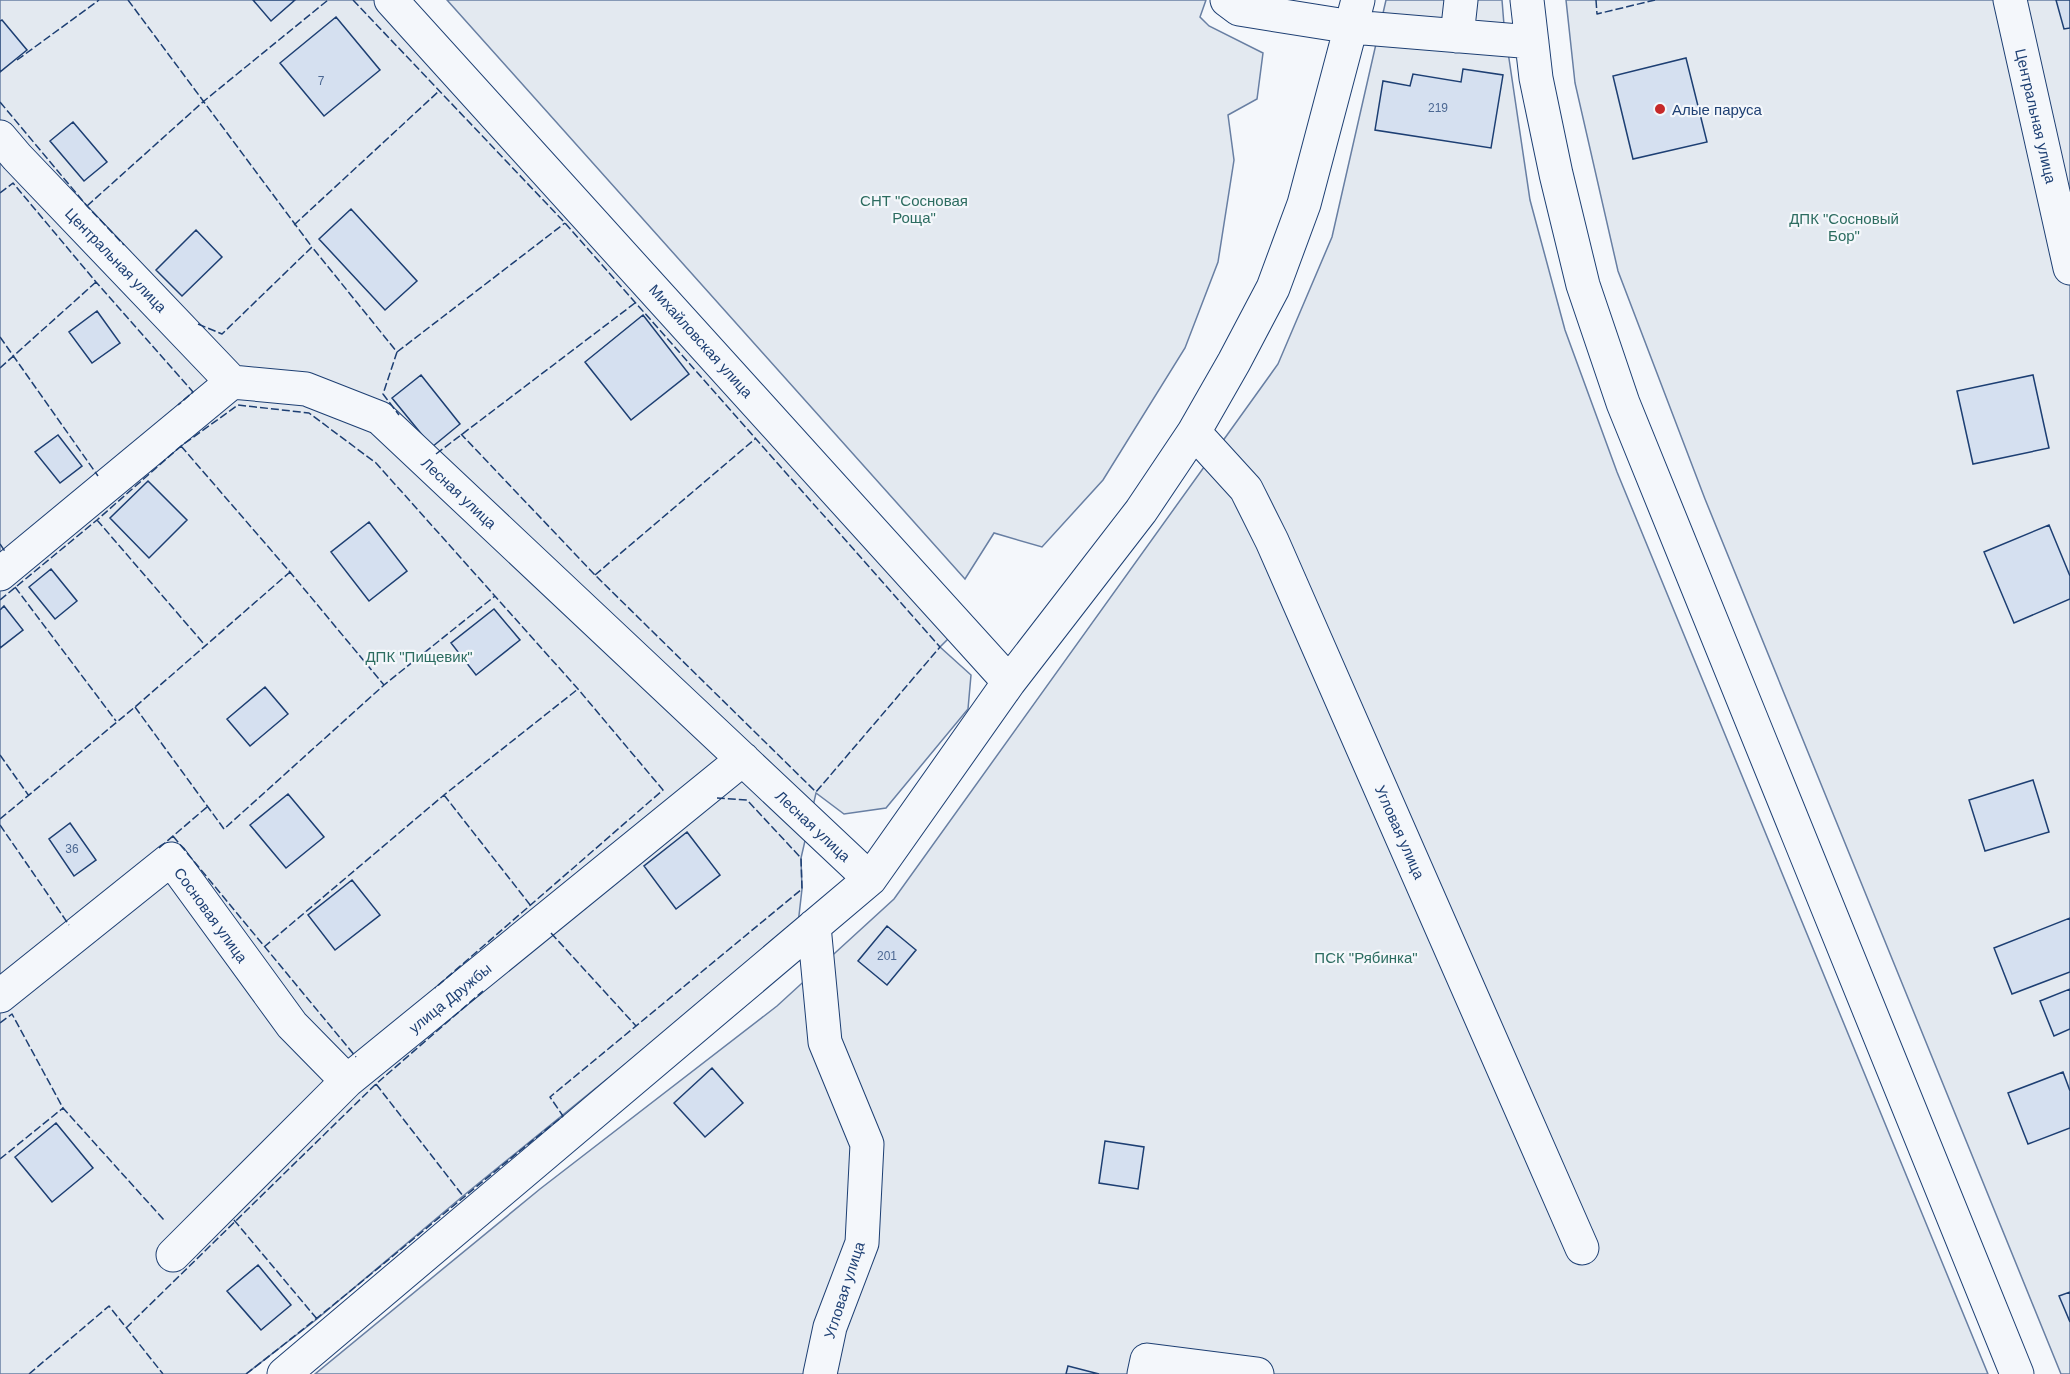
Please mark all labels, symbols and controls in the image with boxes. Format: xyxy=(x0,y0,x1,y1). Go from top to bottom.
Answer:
street label: Центральная улица xyxy=(2012,47,2060,186)
house number: 7 xyxy=(318,74,325,88)
house number: 219 xyxy=(1428,101,1448,115)
place label: Алые паруса xyxy=(1672,101,1763,118)
marker: Алые паруса xyxy=(1653,102,1667,116)
park label: СНТ "Сосновая Роща" xyxy=(860,192,968,226)
street label: Центральная улица xyxy=(62,204,170,316)
park label: ДПК "Сосновый Бор" xyxy=(1789,210,1899,244)
street label: Михайловская улица xyxy=(646,281,757,402)
street label: Лесная улица xyxy=(418,454,500,532)
park label: ДПК "Пищевик" xyxy=(365,648,473,665)
street label: Угловая улица xyxy=(1372,782,1429,882)
street label: Лесная улица xyxy=(772,787,854,865)
house number: 36 xyxy=(65,842,79,856)
street label: Сосновая улица xyxy=(171,864,251,966)
house number: 201 xyxy=(877,949,897,963)
park label: ПСК "Рябинка" xyxy=(1314,949,1418,966)
street label: улица Дружбы xyxy=(405,960,495,1036)
street label: Угловая улица xyxy=(820,1239,868,1341)

